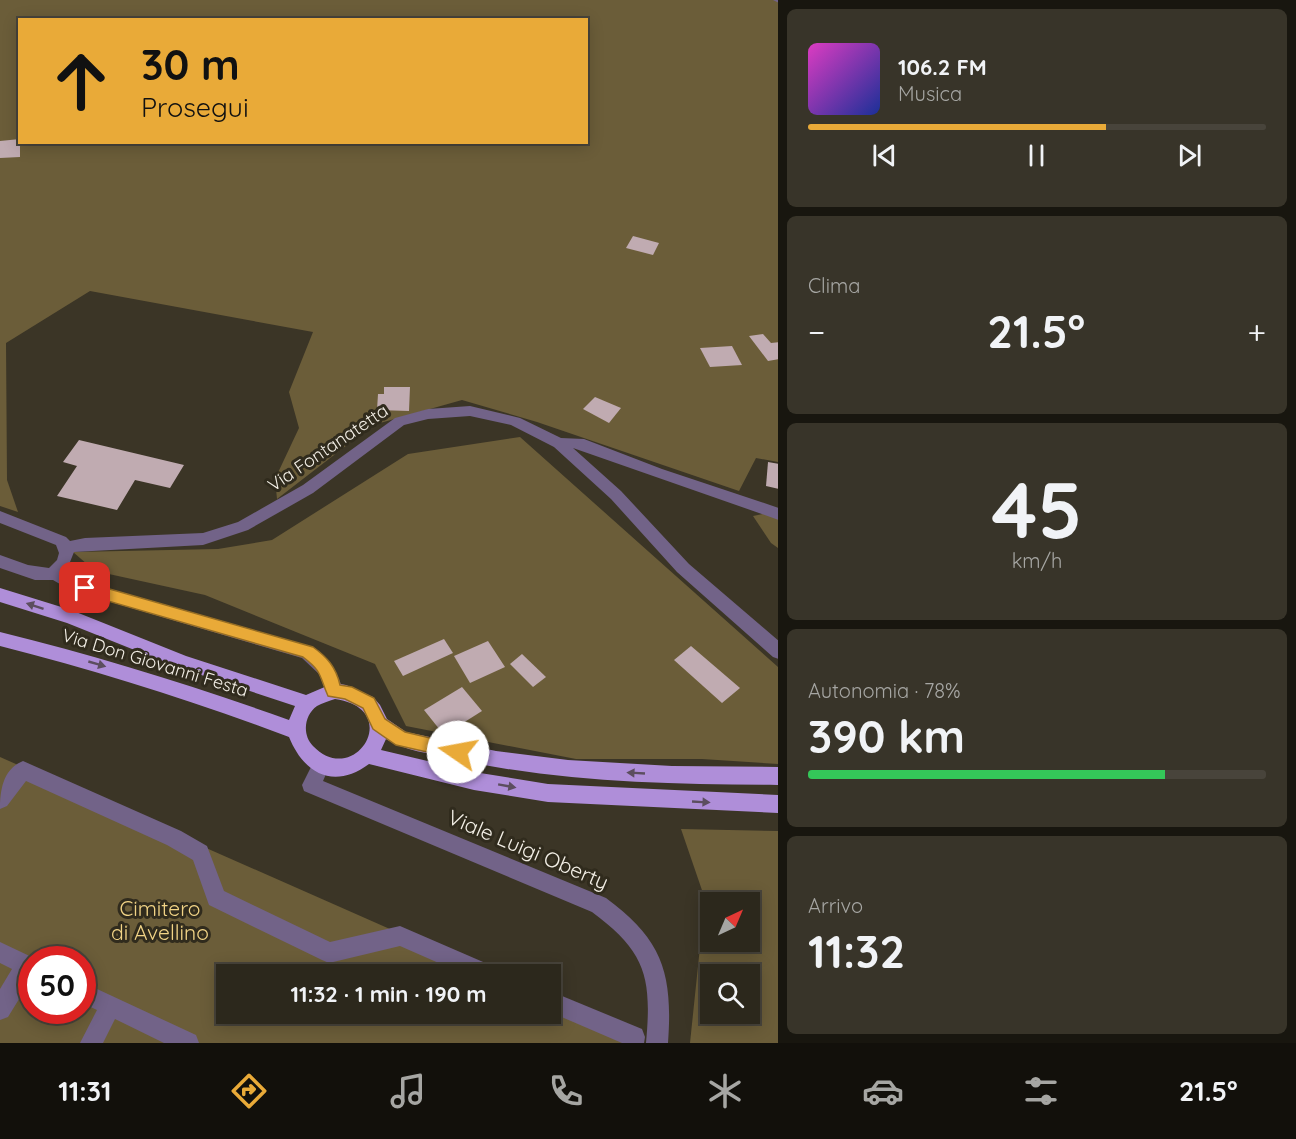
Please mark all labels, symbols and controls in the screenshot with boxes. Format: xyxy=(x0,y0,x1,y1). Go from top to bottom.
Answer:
text: 30 m xyxy=(141,38,240,91)
icon: ahead xyxy=(42,42,120,120)
text: 106.2 FM xyxy=(898,53,987,81)
text: Musica xyxy=(898,81,962,106)
text: Prosegui xyxy=(141,90,249,124)
icon: previous xyxy=(868,139,901,172)
icon: pause xyxy=(1020,139,1053,172)
icon: next xyxy=(1173,139,1206,172)
text: Clima xyxy=(808,273,860,298)
text: 21.5° xyxy=(987,303,1085,359)
text: − xyxy=(808,311,825,352)
text: + xyxy=(1247,311,1266,352)
street label: Via Fontanatetta xyxy=(263,399,392,496)
text: 45 xyxy=(992,460,1082,558)
text: km/h xyxy=(1012,548,1062,573)
pin xyxy=(59,562,110,613)
icon: arrive xyxy=(68,571,101,604)
one-way arrow xyxy=(26,601,44,610)
street label: Via Don Giovanni Festa xyxy=(59,623,251,702)
one-way arrow xyxy=(88,660,106,669)
text: Autonomia · 78% xyxy=(808,678,961,703)
text: 390 km xyxy=(808,708,965,764)
position arrow xyxy=(426,720,490,784)
one-way arrow xyxy=(627,768,646,778)
one-way arrow xyxy=(497,782,516,791)
one-way arrow xyxy=(691,798,710,807)
street label: Viale Luigi Oberty xyxy=(444,803,613,895)
north arrow xyxy=(700,892,760,952)
map controls xyxy=(700,892,760,1024)
text: Arrivo xyxy=(808,893,863,918)
park label: Cimitero di Avellino xyxy=(111,895,209,945)
text: 11:32 xyxy=(808,923,905,979)
speed limit sign: 50 xyxy=(18,946,96,1024)
button: search xyxy=(700,964,760,1024)
text: 11:32 · 1 min · 190 m xyxy=(290,980,487,1008)
icon: directions xyxy=(228,1070,270,1112)
icon: music xyxy=(387,1070,429,1112)
icon: phone xyxy=(545,1070,587,1112)
icon: climate xyxy=(704,1070,746,1112)
icon: car xyxy=(862,1070,904,1112)
icon: filters xyxy=(1020,1070,1062,1112)
text: 11:31 xyxy=(58,1074,112,1108)
text: 21.5° xyxy=(1179,1074,1238,1108)

